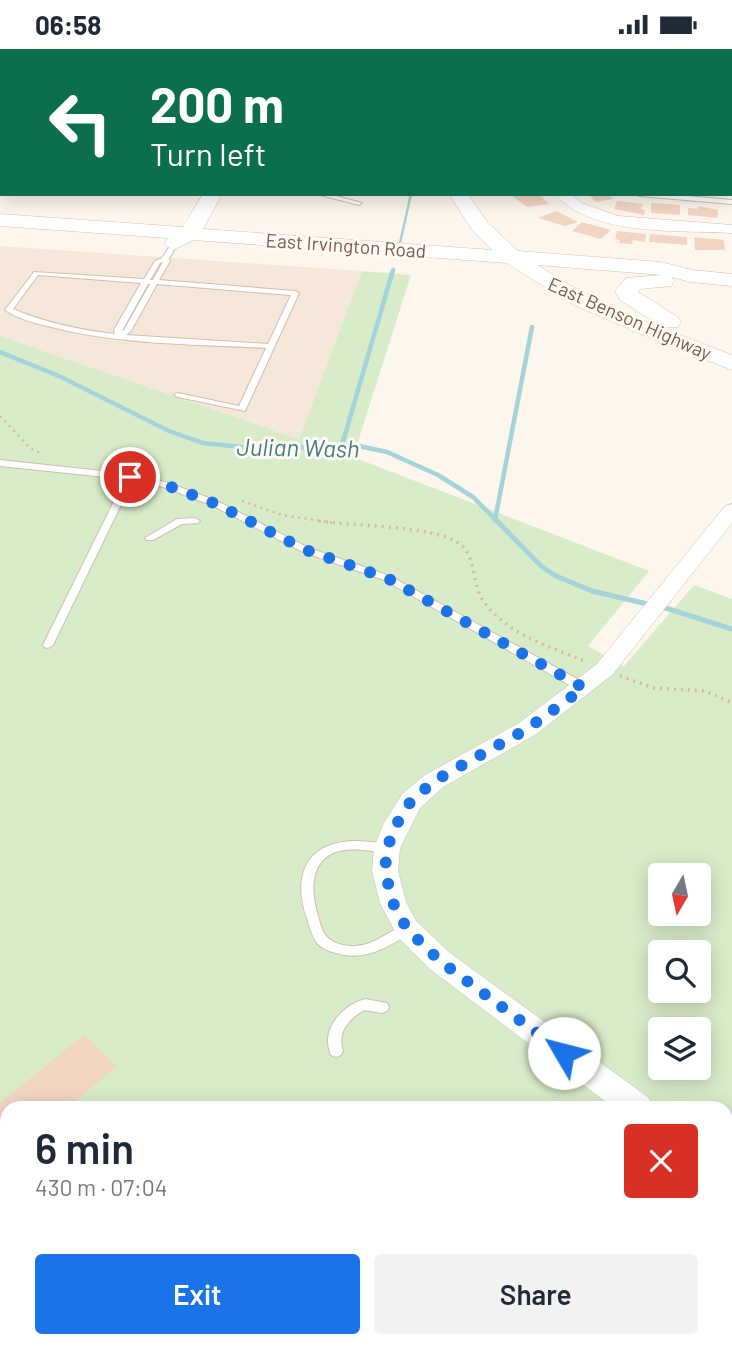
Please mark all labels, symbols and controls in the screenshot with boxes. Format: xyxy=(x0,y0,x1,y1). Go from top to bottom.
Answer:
text: 06:58 xyxy=(35,9,101,40)
text: 200 m xyxy=(150,74,284,133)
icon: left xyxy=(35,77,126,168)
text: Turn left xyxy=(150,134,267,172)
street label: East Irvington Road xyxy=(265,228,427,262)
street label: East Benson Highway xyxy=(545,272,715,364)
water label: Julian Wash xyxy=(236,431,360,463)
pin xyxy=(100,447,160,507)
icon: arrive xyxy=(111,458,149,496)
north arrow xyxy=(648,863,710,926)
map controls xyxy=(648,863,711,1080)
button: search xyxy=(648,940,711,1003)
position arrow xyxy=(527,1016,601,1090)
button: layers xyxy=(648,1017,711,1080)
text: 6 min xyxy=(35,1122,134,1172)
button: close xyxy=(624,1124,698,1198)
text: 430 m · 07:04 xyxy=(35,1173,168,1201)
button: Exit xyxy=(35,1254,360,1334)
button: Share xyxy=(374,1254,698,1334)

